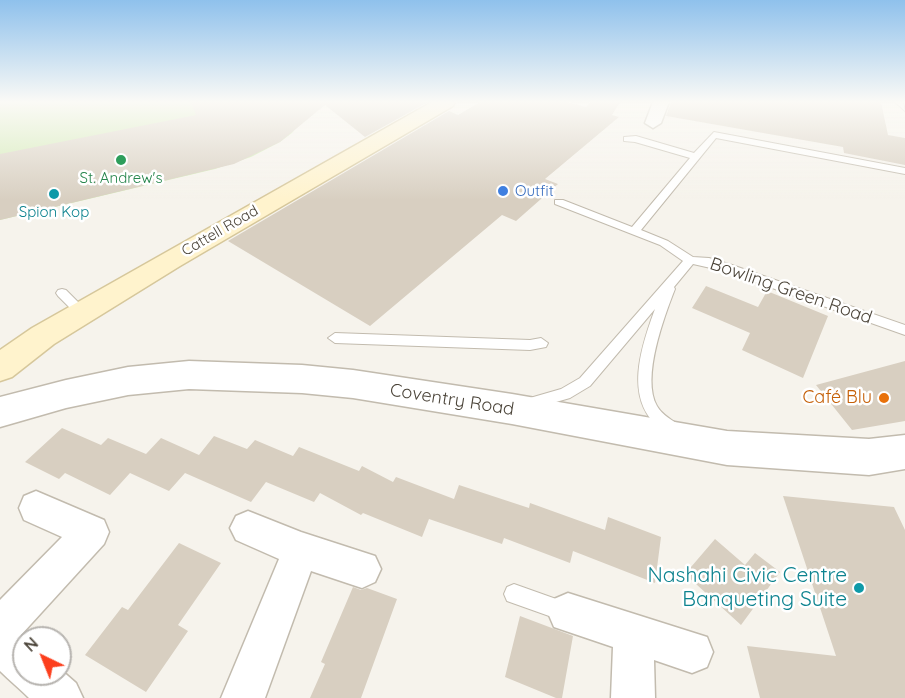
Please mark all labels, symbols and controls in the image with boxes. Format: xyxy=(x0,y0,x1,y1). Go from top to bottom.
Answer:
marker: St. Andrew's xyxy=(114,153,128,167)
place label: St. Andrew's xyxy=(80,169,162,187)
place label: Outfit xyxy=(515,182,554,200)
marker: Outfit xyxy=(496,184,510,198)
marker: Spion Kop xyxy=(47,187,61,201)
street label: Cattell Road xyxy=(178,202,262,260)
place label: Spion Kop xyxy=(19,203,89,221)
street label: Bowling Green Road xyxy=(707,253,875,329)
street label: Coventry Road xyxy=(388,380,516,420)
place label: Café Blu xyxy=(802,387,872,409)
marker: Café Blu xyxy=(877,391,891,405)
place label: Nashahi Civic Centre Banqueting Suite xyxy=(648,563,847,613)
marker: Nashahi Civic Centre Banqueting Suite xyxy=(852,581,866,595)
north arrow xyxy=(12,626,72,686)
text: N xyxy=(20,633,42,656)

